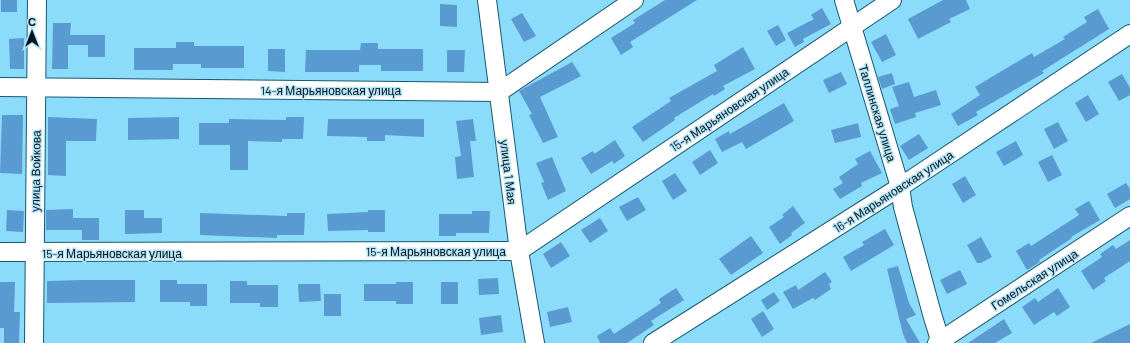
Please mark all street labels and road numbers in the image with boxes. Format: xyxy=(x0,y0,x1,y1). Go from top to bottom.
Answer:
street label: Таллинская улица xyxy=(856,63,900,164)
street label: 15-я Марьяновская улица xyxy=(667,64,792,155)
street label: 14-я Марьяновская улица xyxy=(261,83,401,98)
street label: улица Войкова xyxy=(27,130,44,212)
street label: улица 1 Мая xyxy=(497,139,520,205)
street label: 16-я Марьяновская улица xyxy=(831,147,956,236)
street label: 15-я Марьяновская улица xyxy=(366,244,506,259)
street label: 15-я Марьяновская улица xyxy=(42,246,182,261)
street label: Гомельская улица xyxy=(988,246,1081,313)

